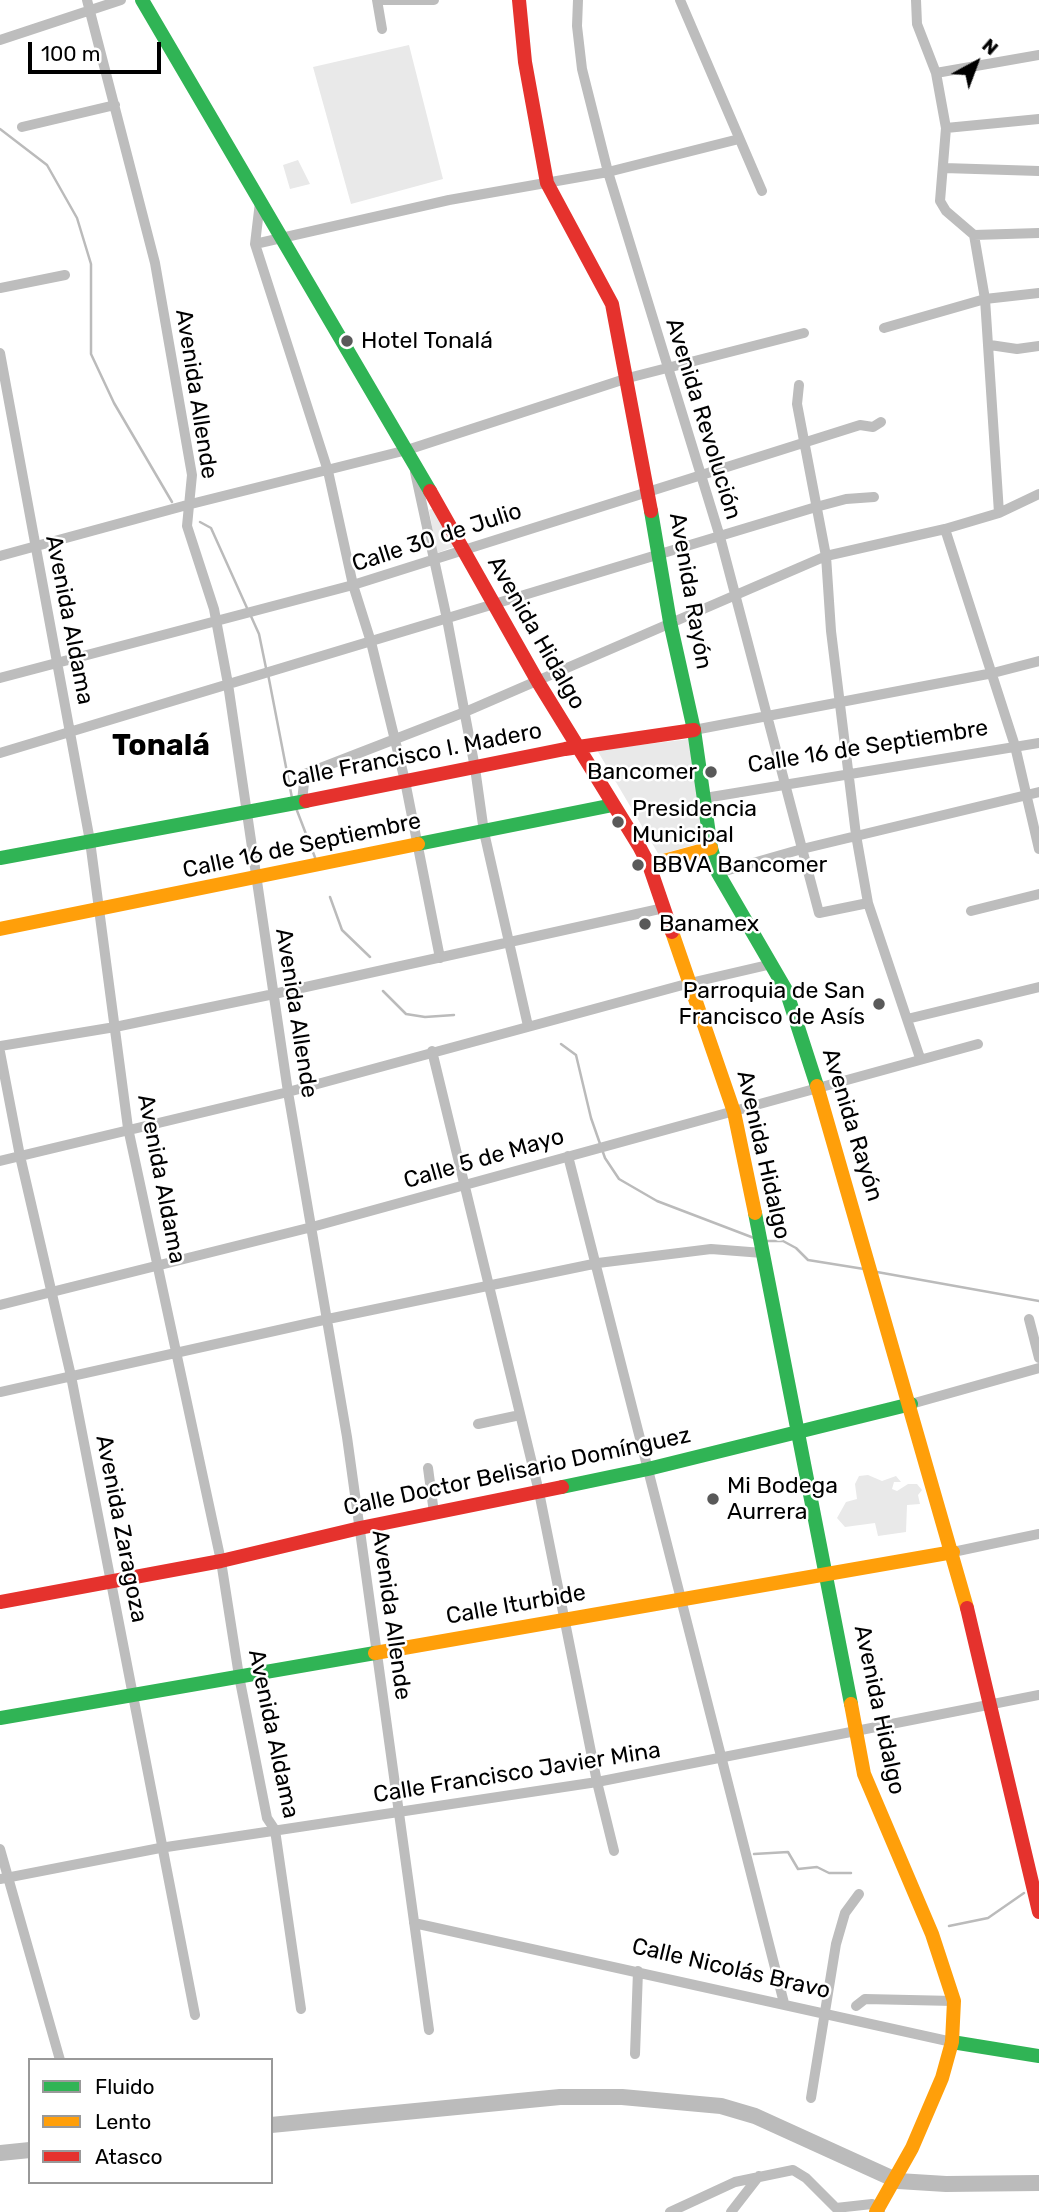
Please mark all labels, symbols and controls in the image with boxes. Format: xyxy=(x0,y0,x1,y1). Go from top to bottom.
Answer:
scale bar xyxy=(32,28,164,72)
north arrow xyxy=(941,28,1011,98)
text: N xyxy=(977,34,1003,60)
text: 100 m xyxy=(41,41,100,66)
street label: Avenida Allende xyxy=(169,307,223,481)
street label: Avenida Revolución xyxy=(659,315,747,523)
place label: Hotel Tonalá xyxy=(361,327,493,355)
marker: Hotel Tonalá xyxy=(339,333,355,349)
street label: Calle 30 de Julio xyxy=(349,498,525,578)
street label: Avenida Rayón xyxy=(663,511,717,671)
street label: Avenida Aldama xyxy=(39,533,99,707)
street label: Avenida Hidalgo xyxy=(481,551,591,715)
street label: Calle 16 de Septiembre xyxy=(746,714,990,780)
street label: Calle Francisco I. Madero xyxy=(280,717,544,795)
district label: Tonalá xyxy=(112,728,210,764)
place label: Bancomer xyxy=(587,758,697,786)
marker: Bancomer xyxy=(703,764,719,780)
place label: Presidencia Municipal xyxy=(632,795,757,849)
street label: Calle 16 de Septiembre xyxy=(180,807,424,885)
marker: Presidencia Municipal xyxy=(610,814,626,830)
place label: BBVA Bancomer xyxy=(652,851,827,879)
marker: BBVA Bancomer xyxy=(630,857,646,873)
place label: Banamex xyxy=(659,910,759,938)
marker: Banamex xyxy=(637,916,653,932)
street label: Avenida Allende xyxy=(269,926,323,1100)
place label: Parroquia de San Francisco de Asís xyxy=(679,977,865,1031)
marker: Parroquia de San Francisco de Asís xyxy=(871,996,887,1012)
street label: Avenida Rayón xyxy=(816,1045,888,1205)
street label: Avenida Hidalgo xyxy=(730,1068,796,1242)
street label: Avenida Aldama xyxy=(131,1092,191,1266)
street label: Calle 5 de Mayo xyxy=(401,1123,567,1195)
street label: Calle Doctor Belisario Domínguez xyxy=(341,1422,693,1522)
street label: Avenida Zaragoza xyxy=(89,1433,153,1625)
place label: Mi Bodega Aurrera xyxy=(727,1472,838,1526)
marker: Mi Bodega Aurrera xyxy=(705,1491,721,1507)
street label: Avenida Allende xyxy=(365,1528,417,1702)
street label: Calle Iturbide xyxy=(444,1579,588,1631)
street label: Avenida Hidalgo xyxy=(848,1623,910,1797)
street label: Avenida Aldama xyxy=(242,1647,304,1821)
street label: Calle Francisco Javier Mina xyxy=(371,1737,663,1809)
street label: Calle Nicolás Bravo xyxy=(629,1933,833,2005)
legend xyxy=(28,2058,273,2184)
text: Fluido xyxy=(95,2074,155,2099)
text: Lento xyxy=(95,2109,151,2134)
text: Atasco xyxy=(95,2144,163,2169)

